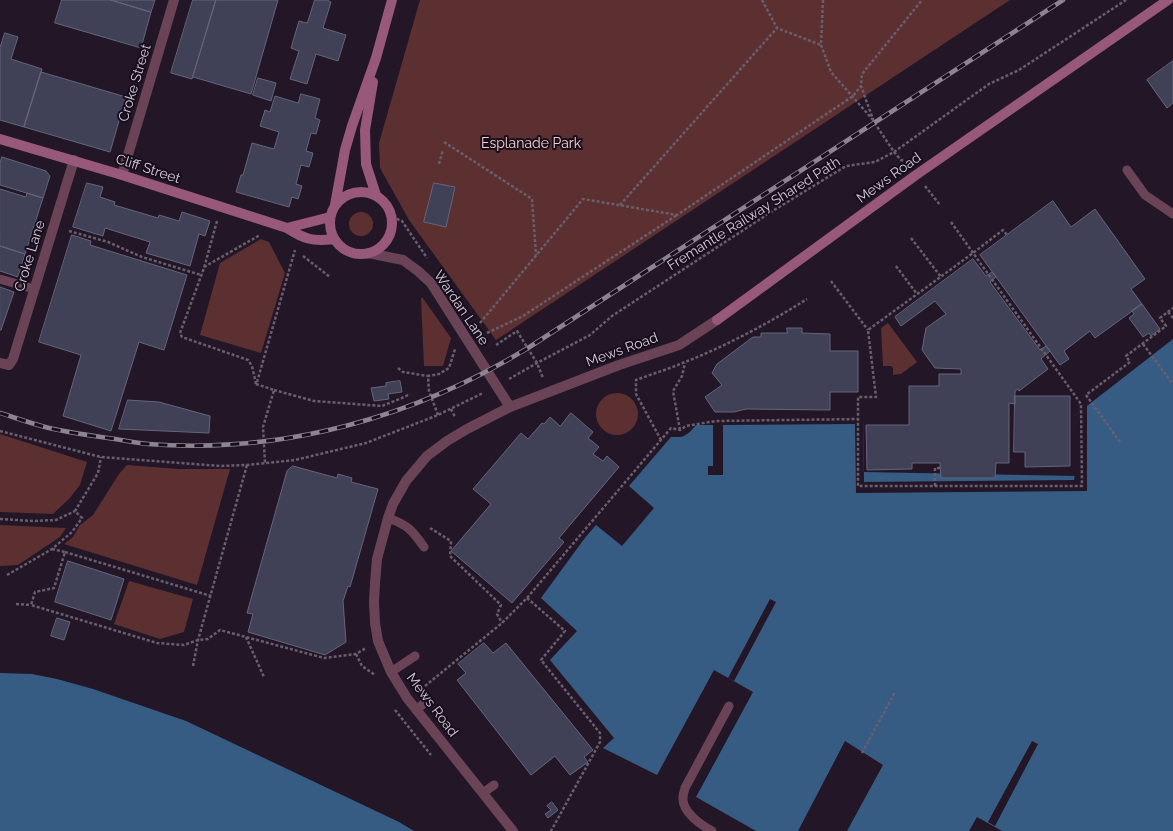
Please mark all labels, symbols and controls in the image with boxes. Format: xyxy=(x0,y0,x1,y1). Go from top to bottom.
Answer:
street label: Croke Street xyxy=(115,42,155,124)
park label: Esplanade Park xyxy=(481,136,581,152)
street label: Mews Road xyxy=(854,149,924,207)
street label: Cliff Street xyxy=(114,151,182,187)
street label: Fremantle Railway Shared Path xyxy=(664,154,844,274)
street label: Croke Lane xyxy=(11,218,49,294)
street label: Wardan Lane xyxy=(430,267,492,349)
street label: Mews Road xyxy=(584,329,660,371)
street label: Mews Road xyxy=(403,670,461,740)

